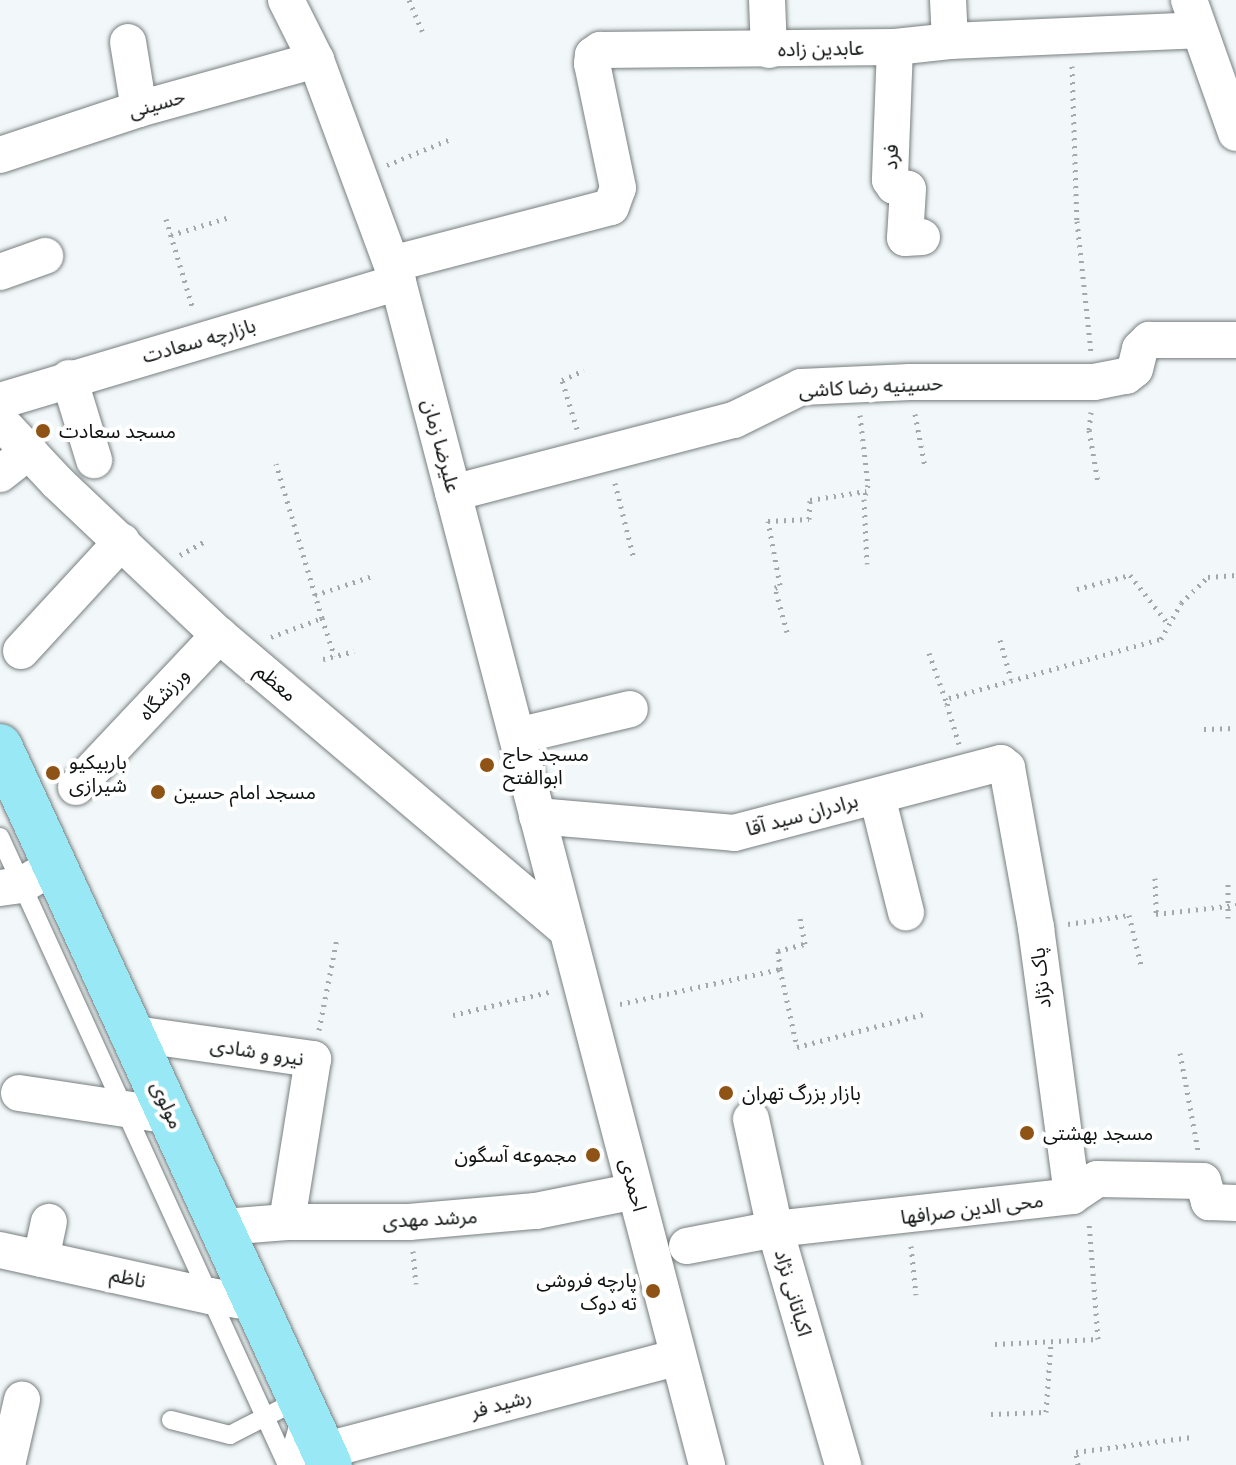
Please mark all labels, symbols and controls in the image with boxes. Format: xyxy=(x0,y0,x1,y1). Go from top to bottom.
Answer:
street label: عابدین زاده xyxy=(778,36,864,62)
street label: حسینی xyxy=(126,84,188,124)
street label: فرد xyxy=(879,144,903,170)
street label: بازارچه سعادت xyxy=(140,313,258,369)
street label: حسینیه رضا کاشی xyxy=(798,371,944,403)
street label: علیرضا زمان xyxy=(417,397,465,495)
place label: مسجد سعادت xyxy=(59,419,176,443)
marker: مسجد سعادت xyxy=(34,422,52,440)
street label: معظم xyxy=(251,659,301,707)
street label: ورزشگاه xyxy=(134,663,194,725)
place label: مسجد حاج ابوالفتح xyxy=(503,742,589,789)
place label: باربیکیو شیرازی xyxy=(69,750,127,797)
marker: مسجد حاج ابوالفتح xyxy=(478,756,496,774)
marker: باربیکیو شیرازی xyxy=(44,764,62,782)
place label: مسجد امام حسین xyxy=(174,780,316,804)
marker: مسجد امام حسین xyxy=(149,783,167,801)
street label: برادران سید آقا xyxy=(743,789,861,841)
street label: پاک نژاد xyxy=(1026,946,1056,1010)
street label: نیرو و شادی xyxy=(209,1033,305,1071)
street label: مولوی xyxy=(146,1077,188,1133)
place label: بازار بزرگ تهران xyxy=(742,1081,861,1105)
marker: بازار بزرگ تهران xyxy=(717,1084,735,1102)
place label: مسجد بهشتی xyxy=(1043,1121,1153,1145)
marker: مسجد بهشتی xyxy=(1018,1124,1036,1142)
place label: مجموعه آسگون xyxy=(455,1143,577,1167)
marker: مجموعه آسگون xyxy=(584,1146,602,1164)
street label: احمدی xyxy=(614,1156,652,1214)
street label: محی الدین صرافها xyxy=(899,1188,1045,1230)
street label: مرشد مهدی xyxy=(382,1205,478,1233)
street label: اکباتانی نژاد xyxy=(769,1247,817,1339)
street label: ناظم xyxy=(108,1263,148,1293)
place label: پارچه فروشی ته دوک xyxy=(536,1268,637,1315)
marker: پارچه فروشی ته دوک xyxy=(644,1282,662,1300)
street label: رشید فر xyxy=(468,1384,534,1424)

